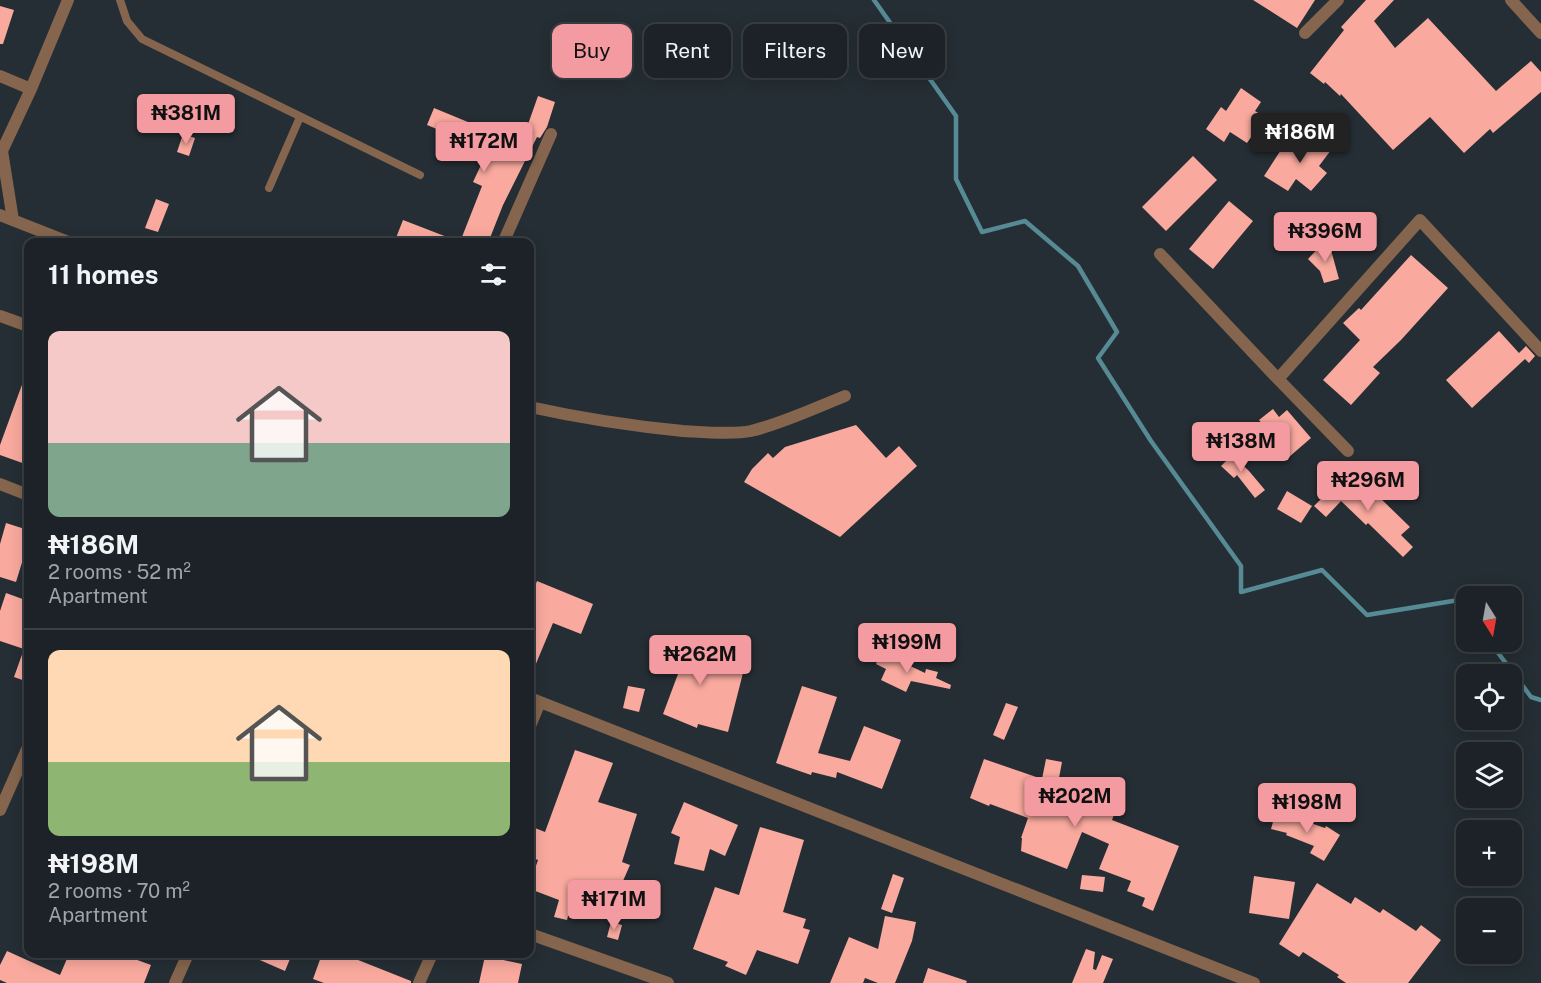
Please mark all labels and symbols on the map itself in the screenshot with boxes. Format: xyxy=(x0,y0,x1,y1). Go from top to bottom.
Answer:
pin: ₦381M xyxy=(144,94,228,145)
pin: ₦186M xyxy=(1258,113,1342,164)
pin: ₦172M xyxy=(442,122,526,173)
pin: ₦396M xyxy=(1283,212,1367,263)
pin: ₦138M xyxy=(1199,422,1283,473)
pin: ₦296M xyxy=(1326,461,1410,512)
north arrow xyxy=(1456,586,1522,652)
pin: ₦199M xyxy=(865,623,949,674)
pin: ₦262M xyxy=(658,635,742,686)
pin: ₦202M xyxy=(1033,777,1117,828)
pin: ₦198M xyxy=(1265,783,1349,834)
pin: ₦171M xyxy=(572,880,656,931)

